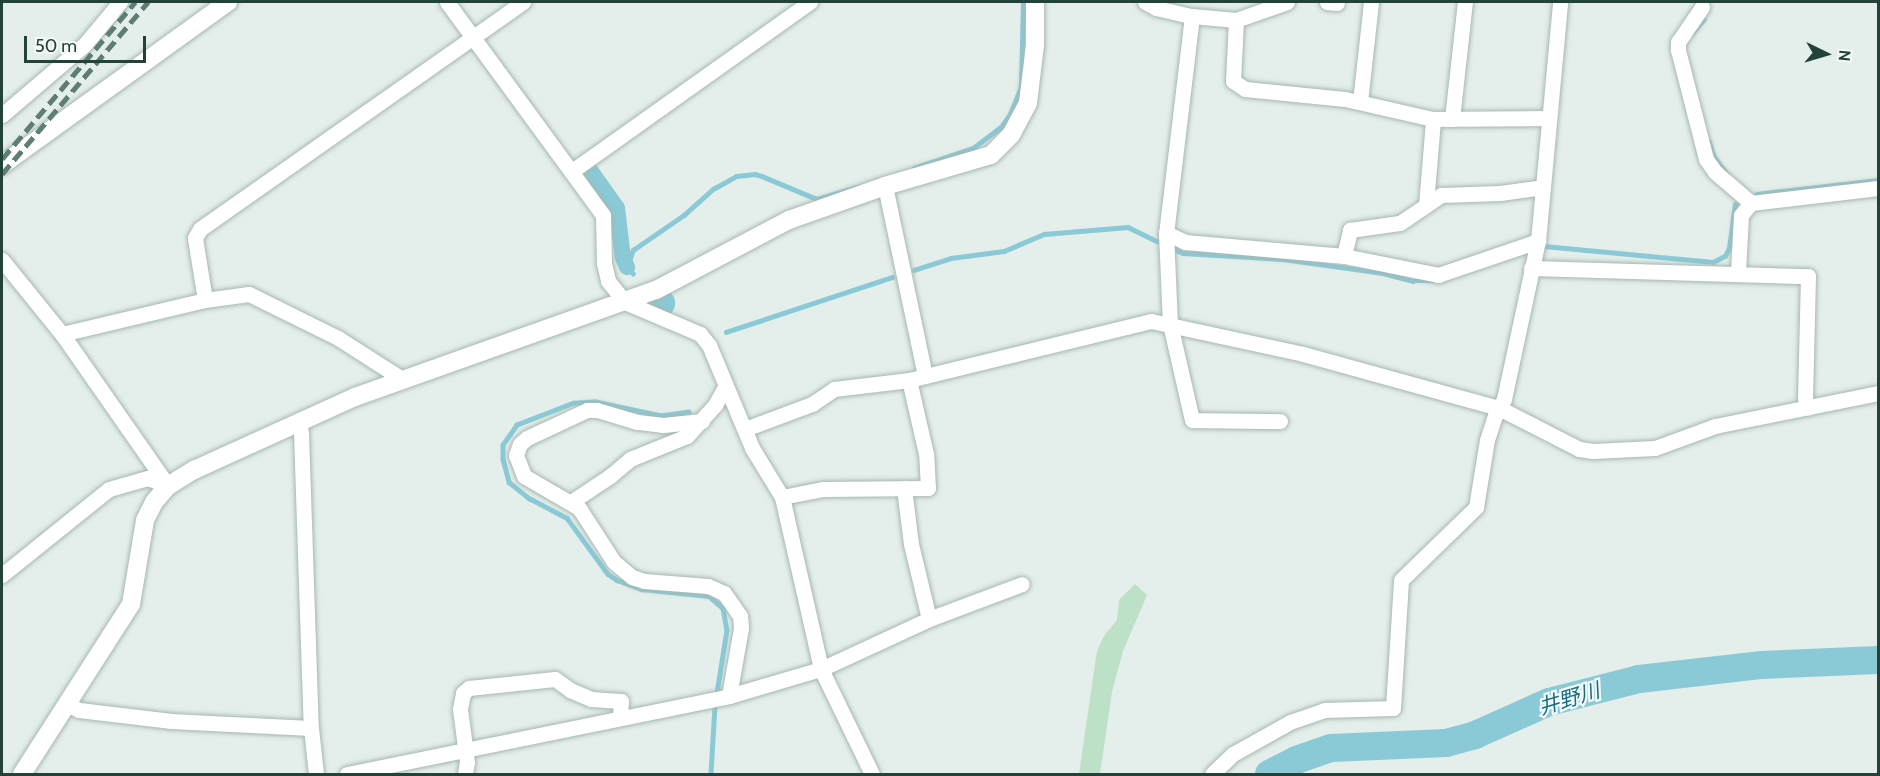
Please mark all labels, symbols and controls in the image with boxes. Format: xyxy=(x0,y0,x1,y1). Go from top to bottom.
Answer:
scale bar xyxy=(27,24,148,62)
north arrow xyxy=(1796,24,1856,84)
text: 50 m xyxy=(35,35,77,57)
text: N xyxy=(1834,49,1854,62)
water label: 井野川 xyxy=(1535,678,1603,720)

